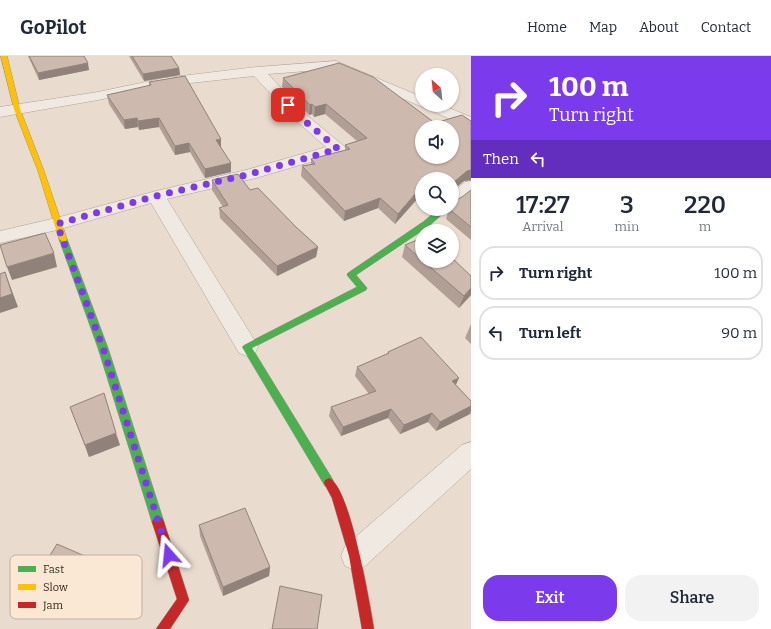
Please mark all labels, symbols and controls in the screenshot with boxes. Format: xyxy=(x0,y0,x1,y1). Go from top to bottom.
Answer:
text: GoPilot xyxy=(20,16,87,39)
text: Home xyxy=(527,19,567,36)
text: Map xyxy=(589,19,617,36)
text: About xyxy=(639,19,679,36)
text: Contact xyxy=(701,19,751,36)
north arrow xyxy=(415,68,459,112)
map controls xyxy=(415,68,459,268)
text: 100 m xyxy=(549,70,628,103)
icon: right xyxy=(483,72,535,124)
pin xyxy=(271,88,305,122)
icon: arrive xyxy=(277,94,299,116)
text: Turn right xyxy=(549,104,634,126)
button: sound xyxy=(415,120,459,164)
icon: left xyxy=(527,148,549,170)
text: Then xyxy=(483,150,519,168)
button: search xyxy=(415,172,459,216)
text: 17:27 xyxy=(516,191,570,219)
text: 3 xyxy=(620,191,634,219)
text: 220 xyxy=(684,191,726,219)
text: Arrival xyxy=(522,219,563,234)
text: min xyxy=(615,219,639,234)
text: m xyxy=(699,219,711,234)
button: layers xyxy=(415,224,459,268)
icon: right xyxy=(485,262,507,284)
text: Turn right xyxy=(519,264,592,282)
text: 100 m xyxy=(714,264,757,282)
icon: left xyxy=(485,322,507,344)
text: Turn left xyxy=(519,324,581,342)
text: 90 m xyxy=(721,324,757,342)
position arrow xyxy=(148,534,190,576)
legend xyxy=(10,555,142,619)
text: Fast xyxy=(43,563,64,576)
button: Exit xyxy=(483,575,617,621)
button: Share xyxy=(625,575,759,621)
text: Slow xyxy=(43,581,68,594)
text: Jam xyxy=(42,599,63,612)

